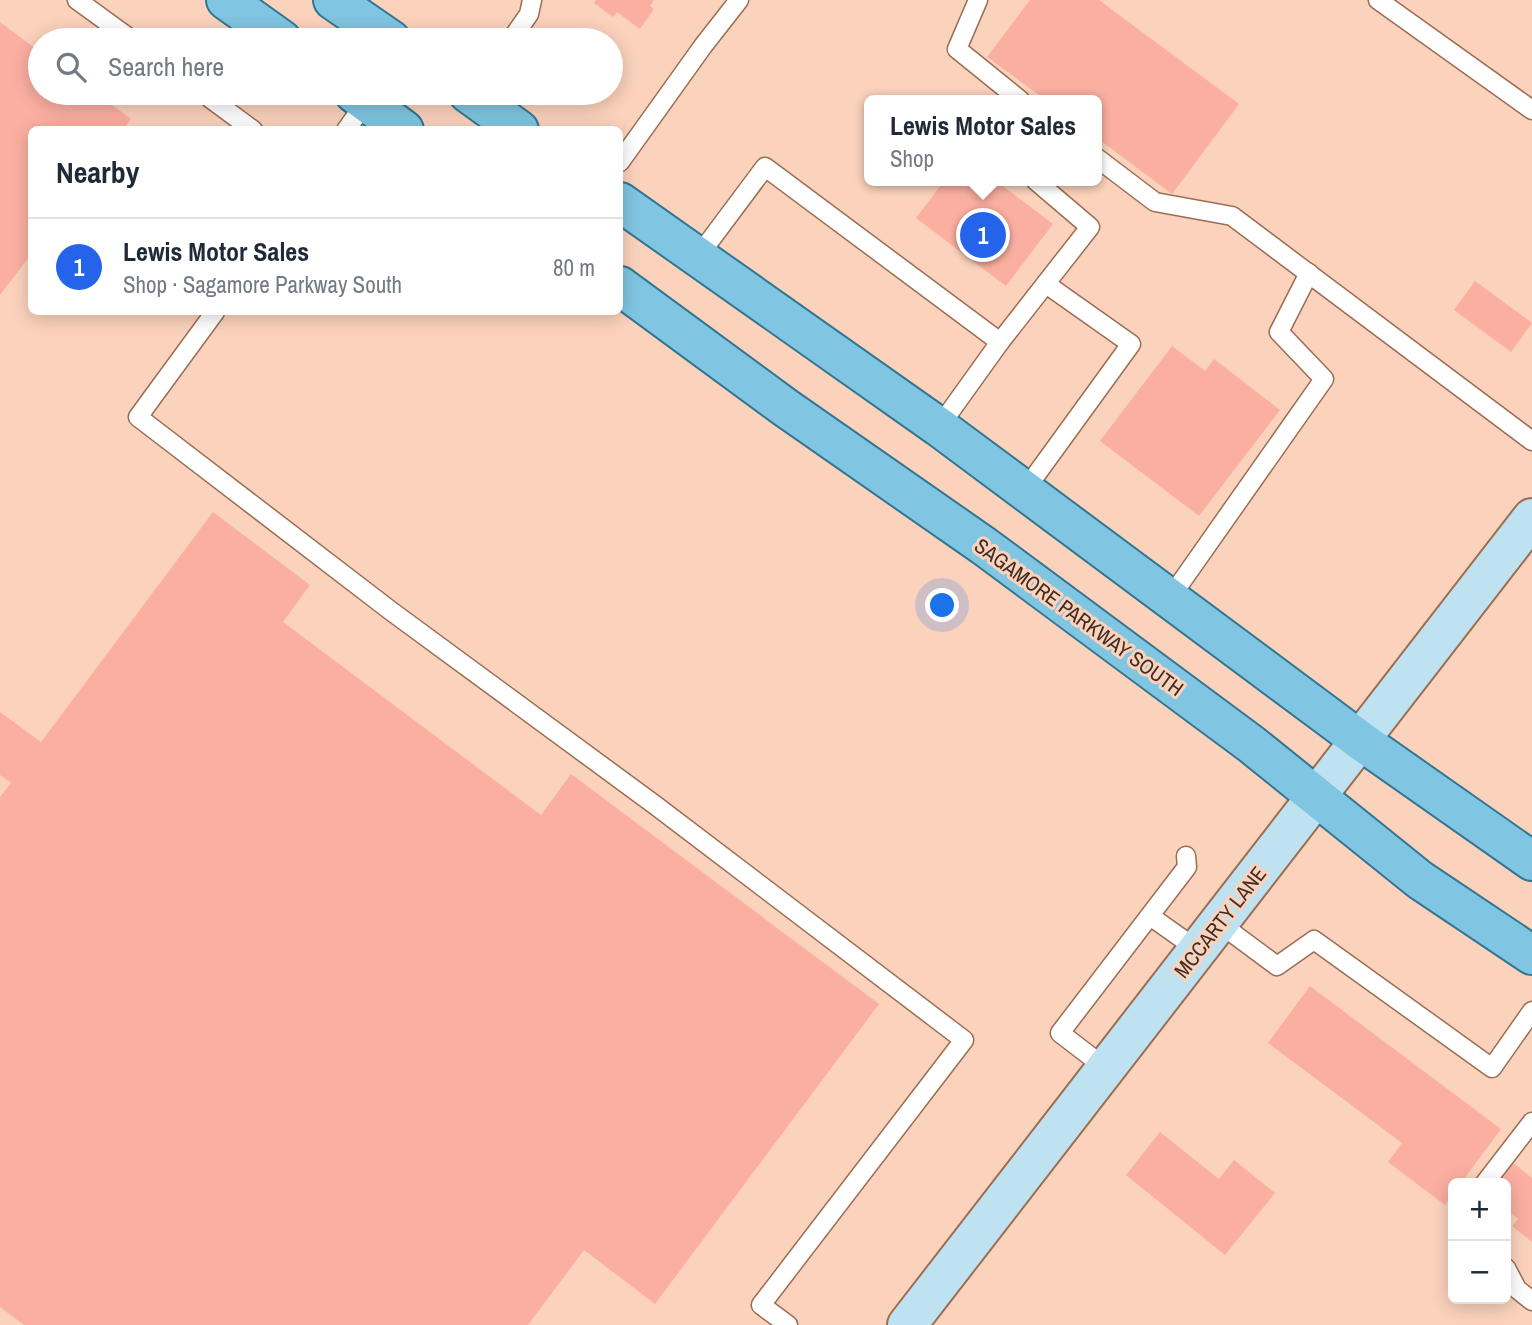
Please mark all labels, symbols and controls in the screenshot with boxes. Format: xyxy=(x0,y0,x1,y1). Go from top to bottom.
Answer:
search box xyxy=(28,28,623,105)
icon: search xyxy=(52,48,90,86)
text: Search here xyxy=(108,49,224,84)
popup xyxy=(864,95,1102,186)
text: Lewis Motor Sales xyxy=(890,108,1076,143)
text: Shop xyxy=(890,143,934,174)
text: Nearby xyxy=(56,152,139,192)
pin: 1 xyxy=(960,209,1006,261)
text: Lewis Motor Sales xyxy=(123,234,309,269)
text: 1 xyxy=(74,252,84,283)
text: 80 m xyxy=(553,252,595,283)
text: Shop · Sagamore Parkway South xyxy=(123,269,402,300)
street label: SAGAMORE PARKWAY SOUTH xyxy=(969,531,1189,703)
your location xyxy=(925,588,959,622)
street label: MCCARTY LANE xyxy=(1167,860,1273,984)
map controls xyxy=(1448,1178,1511,1304)
button: + xyxy=(1448,1178,1511,1241)
button: − xyxy=(1448,1241,1511,1304)

